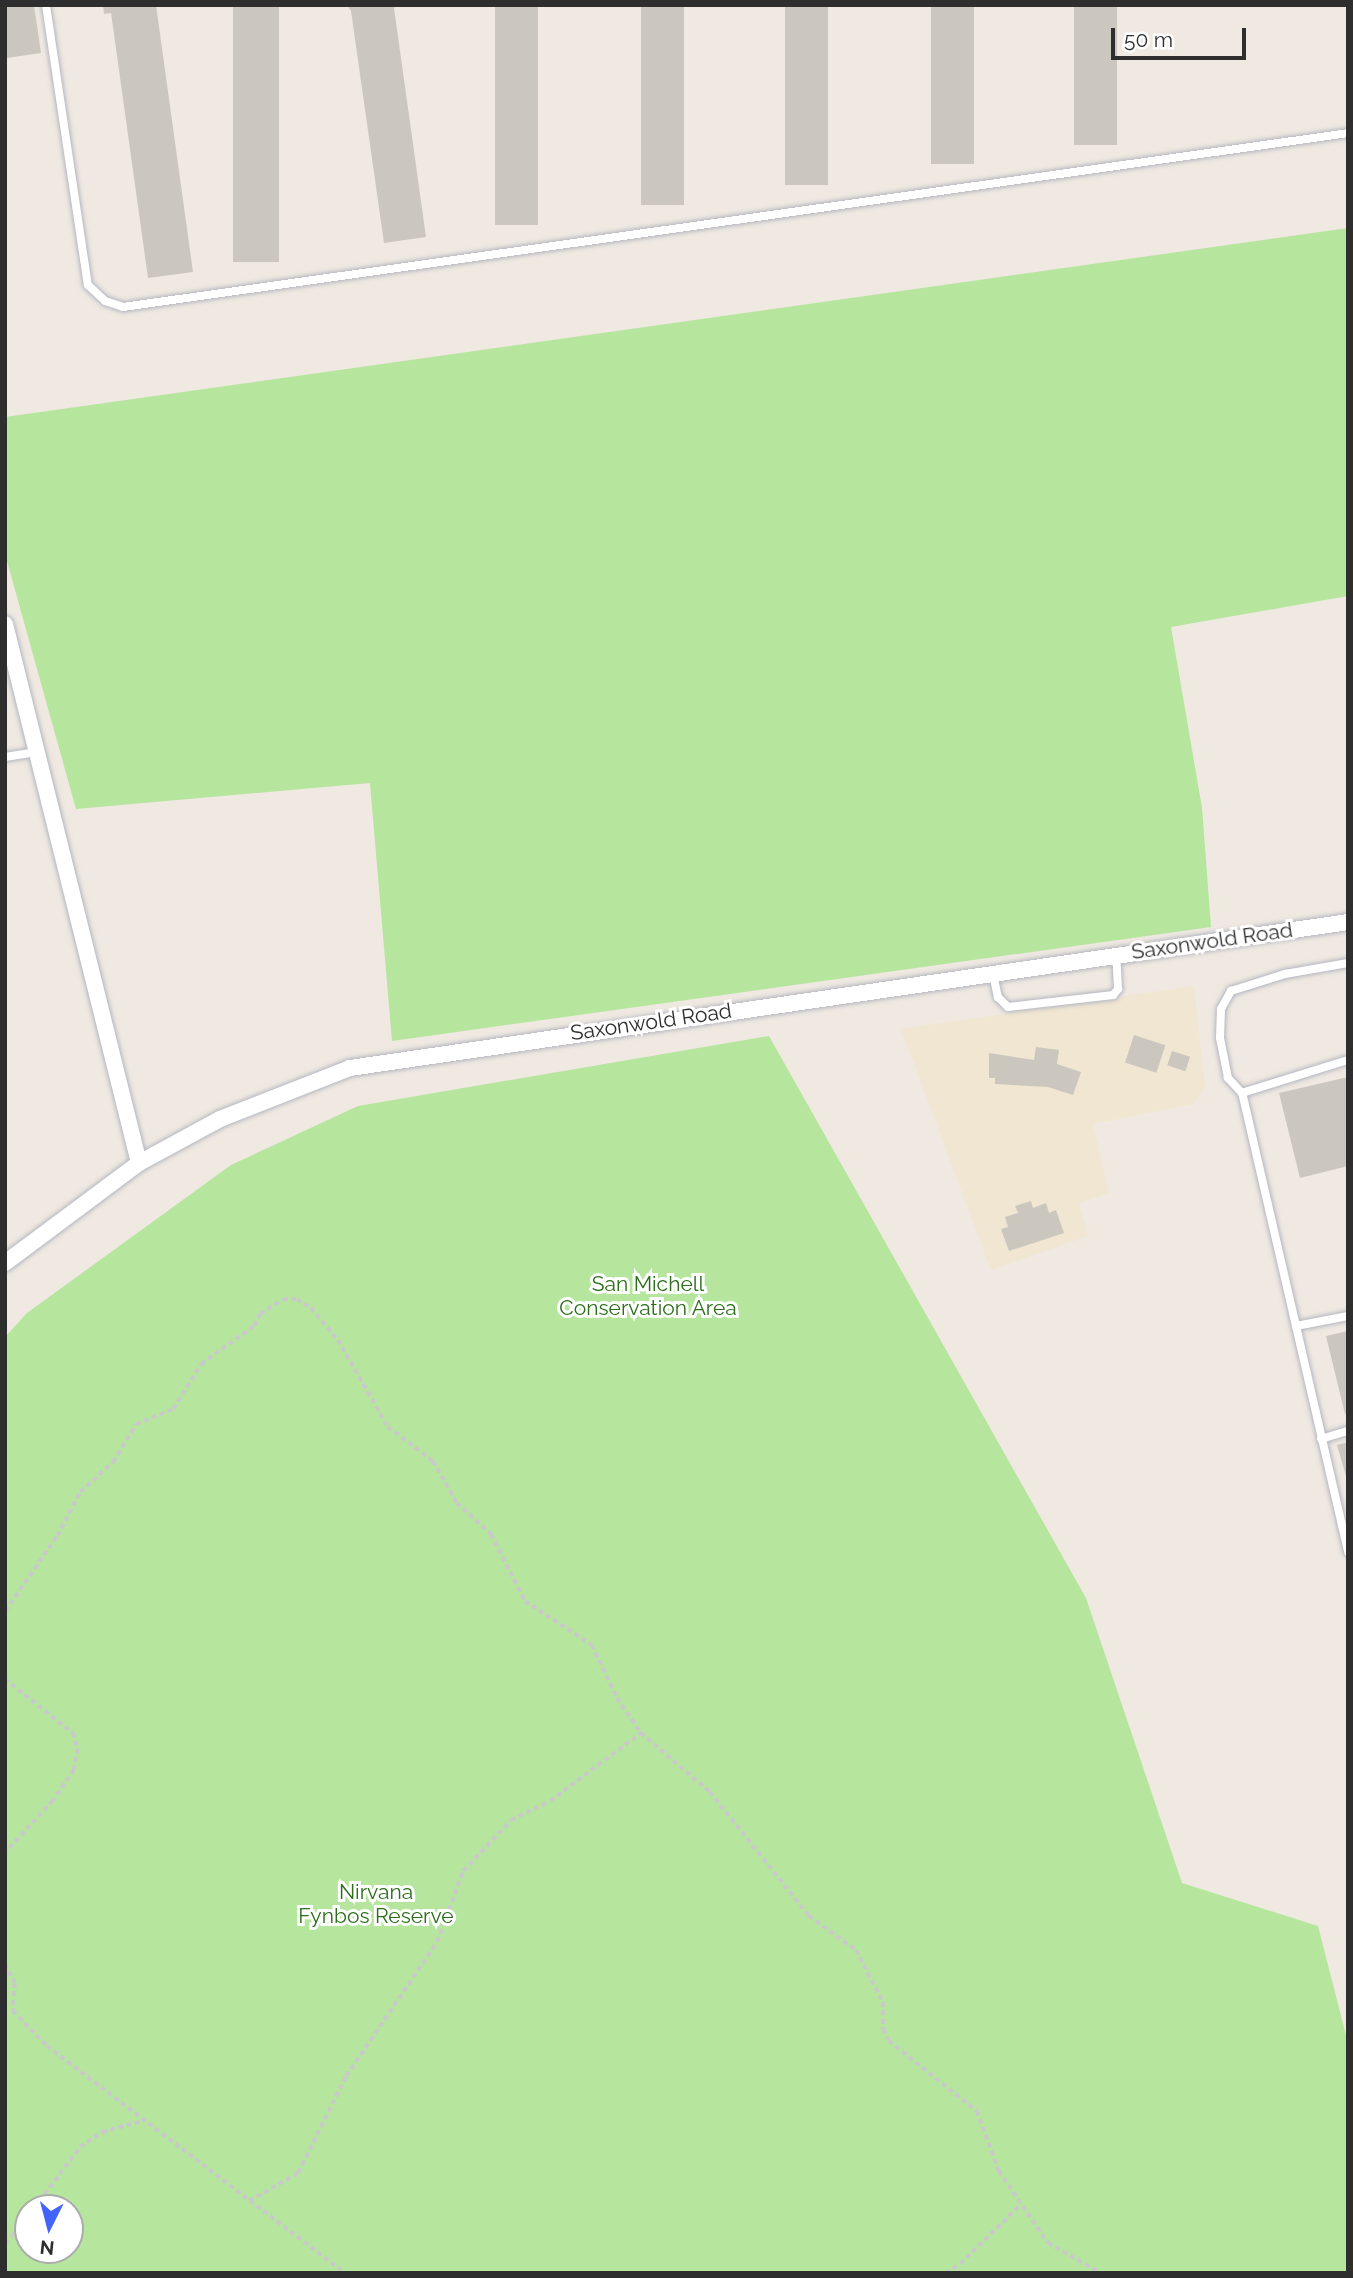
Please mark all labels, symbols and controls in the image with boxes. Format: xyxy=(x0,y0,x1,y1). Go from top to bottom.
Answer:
scale bar xyxy=(1115,14,1250,58)
text: 50 m xyxy=(1124,27,1173,52)
street label: Saxonwold Road xyxy=(1130,917,1294,965)
street label: Saxonwold Road xyxy=(569,998,733,1046)
park label: San Michell Conservation Area xyxy=(559,1271,737,1321)
park label: Nirvana Fynbos Reserve xyxy=(298,1879,454,1929)
north arrow xyxy=(14,2194,84,2264)
text: N xyxy=(39,2236,55,2260)

